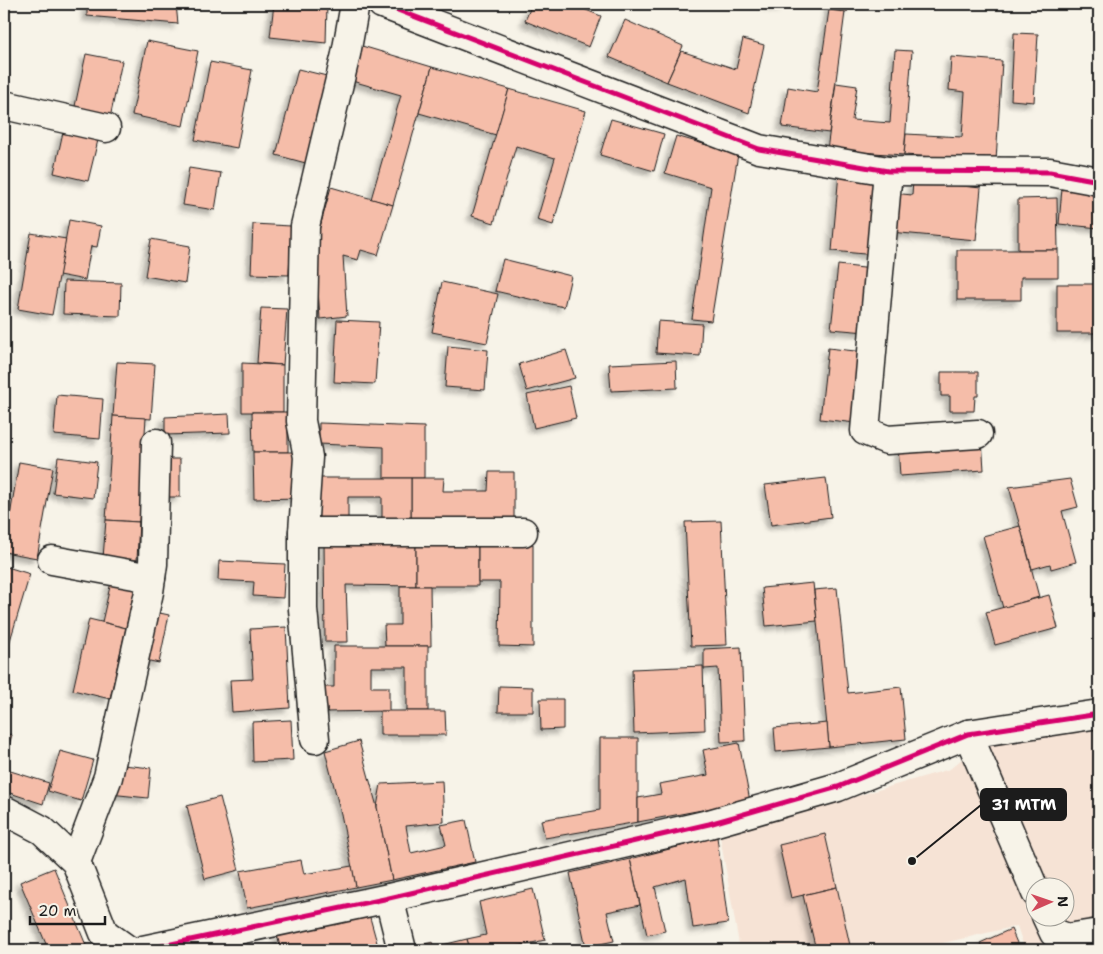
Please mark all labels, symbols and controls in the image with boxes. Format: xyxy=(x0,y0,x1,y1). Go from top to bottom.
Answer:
callout: 31 MTM xyxy=(981,789,1066,820)
text: 31 MTM xyxy=(992,794,1057,815)
north arrow xyxy=(1026,876,1076,926)
scale bar xyxy=(30,894,105,926)
text: N xyxy=(1054,896,1072,907)
text: 20 m xyxy=(38,901,77,921)

